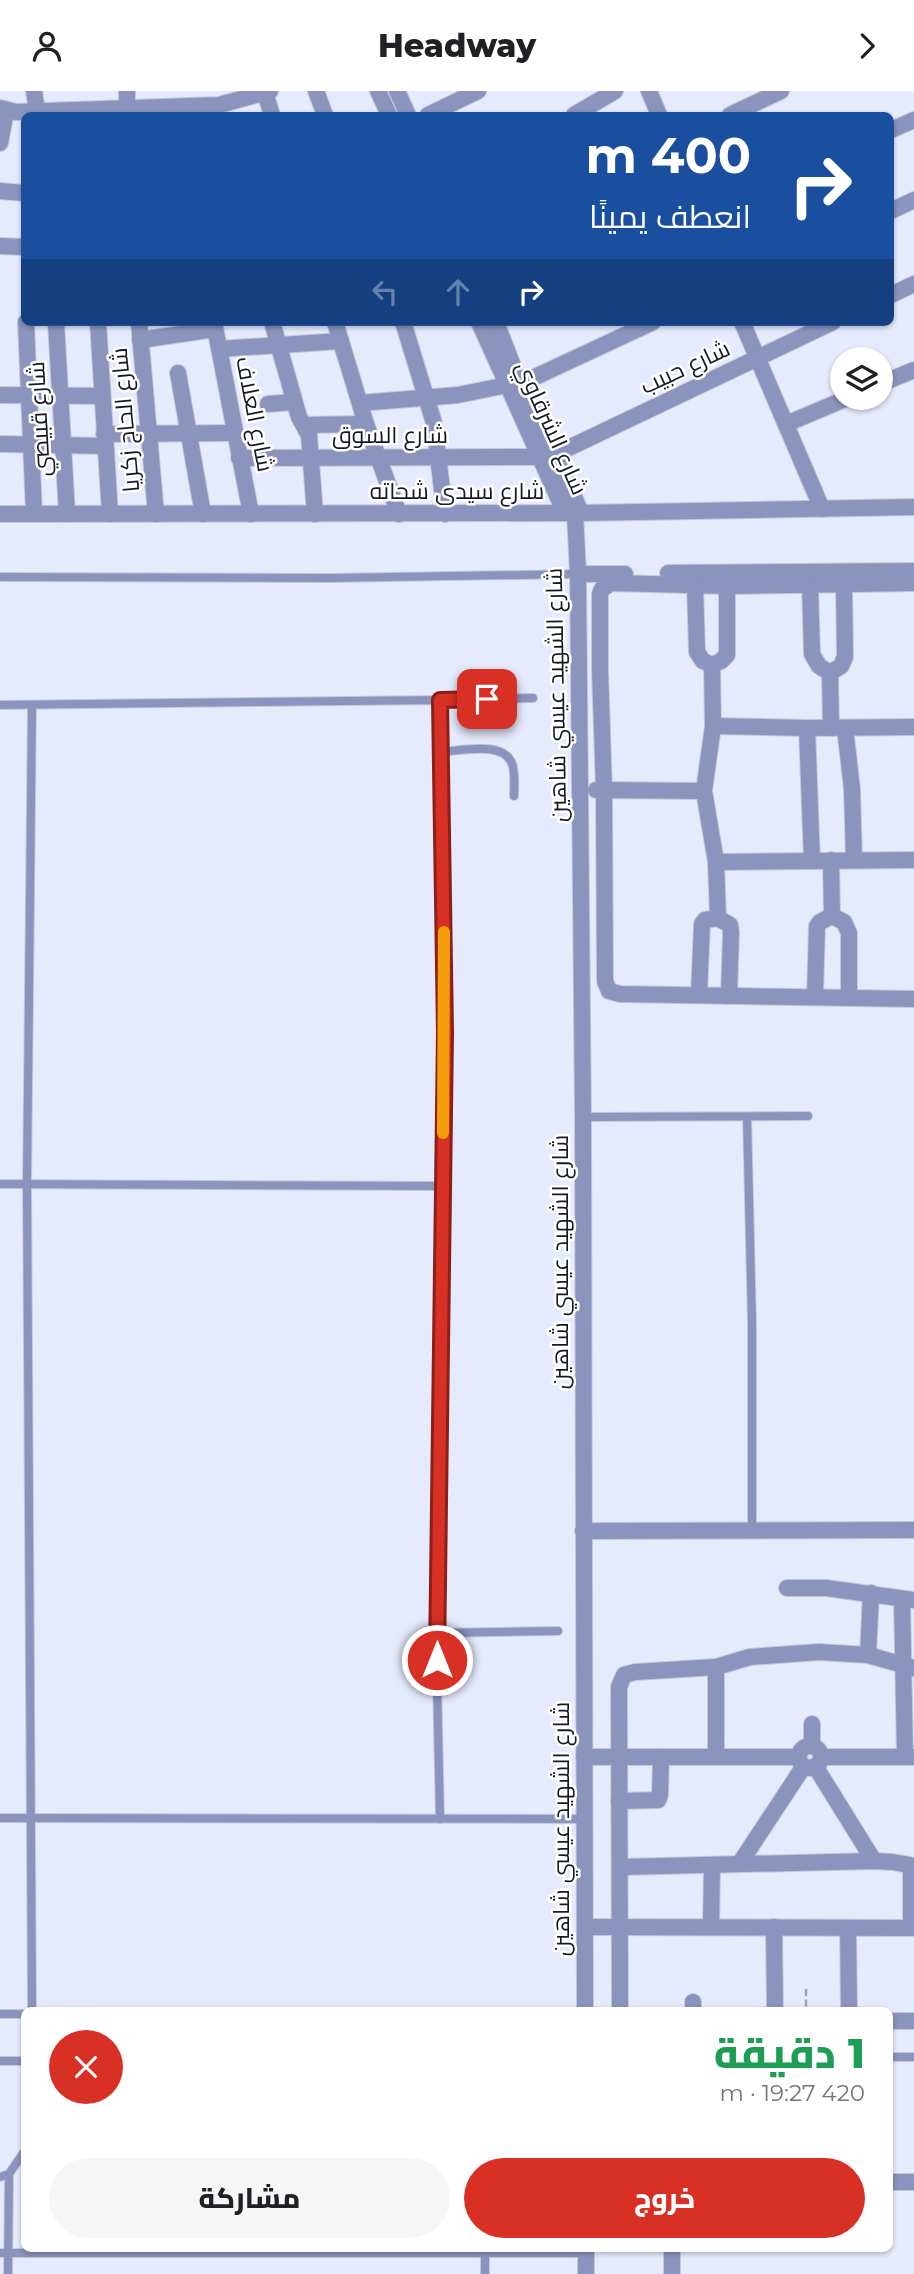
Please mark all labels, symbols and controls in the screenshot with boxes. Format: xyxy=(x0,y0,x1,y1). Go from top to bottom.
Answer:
text: Headway xyxy=(378,26,536,65)
icon: person xyxy=(28,27,66,65)
icon: forward xyxy=(848,27,886,65)
text: 400 m xyxy=(585,126,751,185)
icon: right xyxy=(775,140,866,231)
text: انعطف يمينًا xyxy=(589,197,751,236)
icon: left xyxy=(366,273,404,311)
icon: ahead xyxy=(439,273,477,311)
icon: right xyxy=(512,273,550,311)
street label: شارع حبيب xyxy=(636,334,735,402)
street label: شارع الحاج زكريا xyxy=(105,346,147,494)
map controls xyxy=(830,347,893,410)
button: layers xyxy=(830,347,893,410)
street label: شارع العلاف xyxy=(228,354,280,474)
street label: شارع الشرقاوي xyxy=(506,357,594,501)
street label: شارع قبيصي xyxy=(22,360,59,477)
street label: شارع السوق xyxy=(332,421,448,451)
street label: شارع سيدى شحاته xyxy=(370,477,544,507)
street label: شارع الشهيد عيسي شاهين xyxy=(540,568,575,822)
pin xyxy=(457,669,517,729)
icon: arrive xyxy=(468,680,506,718)
street label: شارع الشهيد عيسي شاهين xyxy=(546,1135,577,1389)
position arrow xyxy=(400,1623,474,1697)
street label: شارع الشهيد عيسي شاهين xyxy=(547,1702,578,1956)
text: 1 دقيقة xyxy=(714,2027,865,2079)
button: close xyxy=(49,2030,123,2104)
text: 420 m · 19:27 xyxy=(720,2079,865,2107)
button: مشاركة xyxy=(49,2158,450,2238)
button: خروج xyxy=(464,2158,865,2238)

